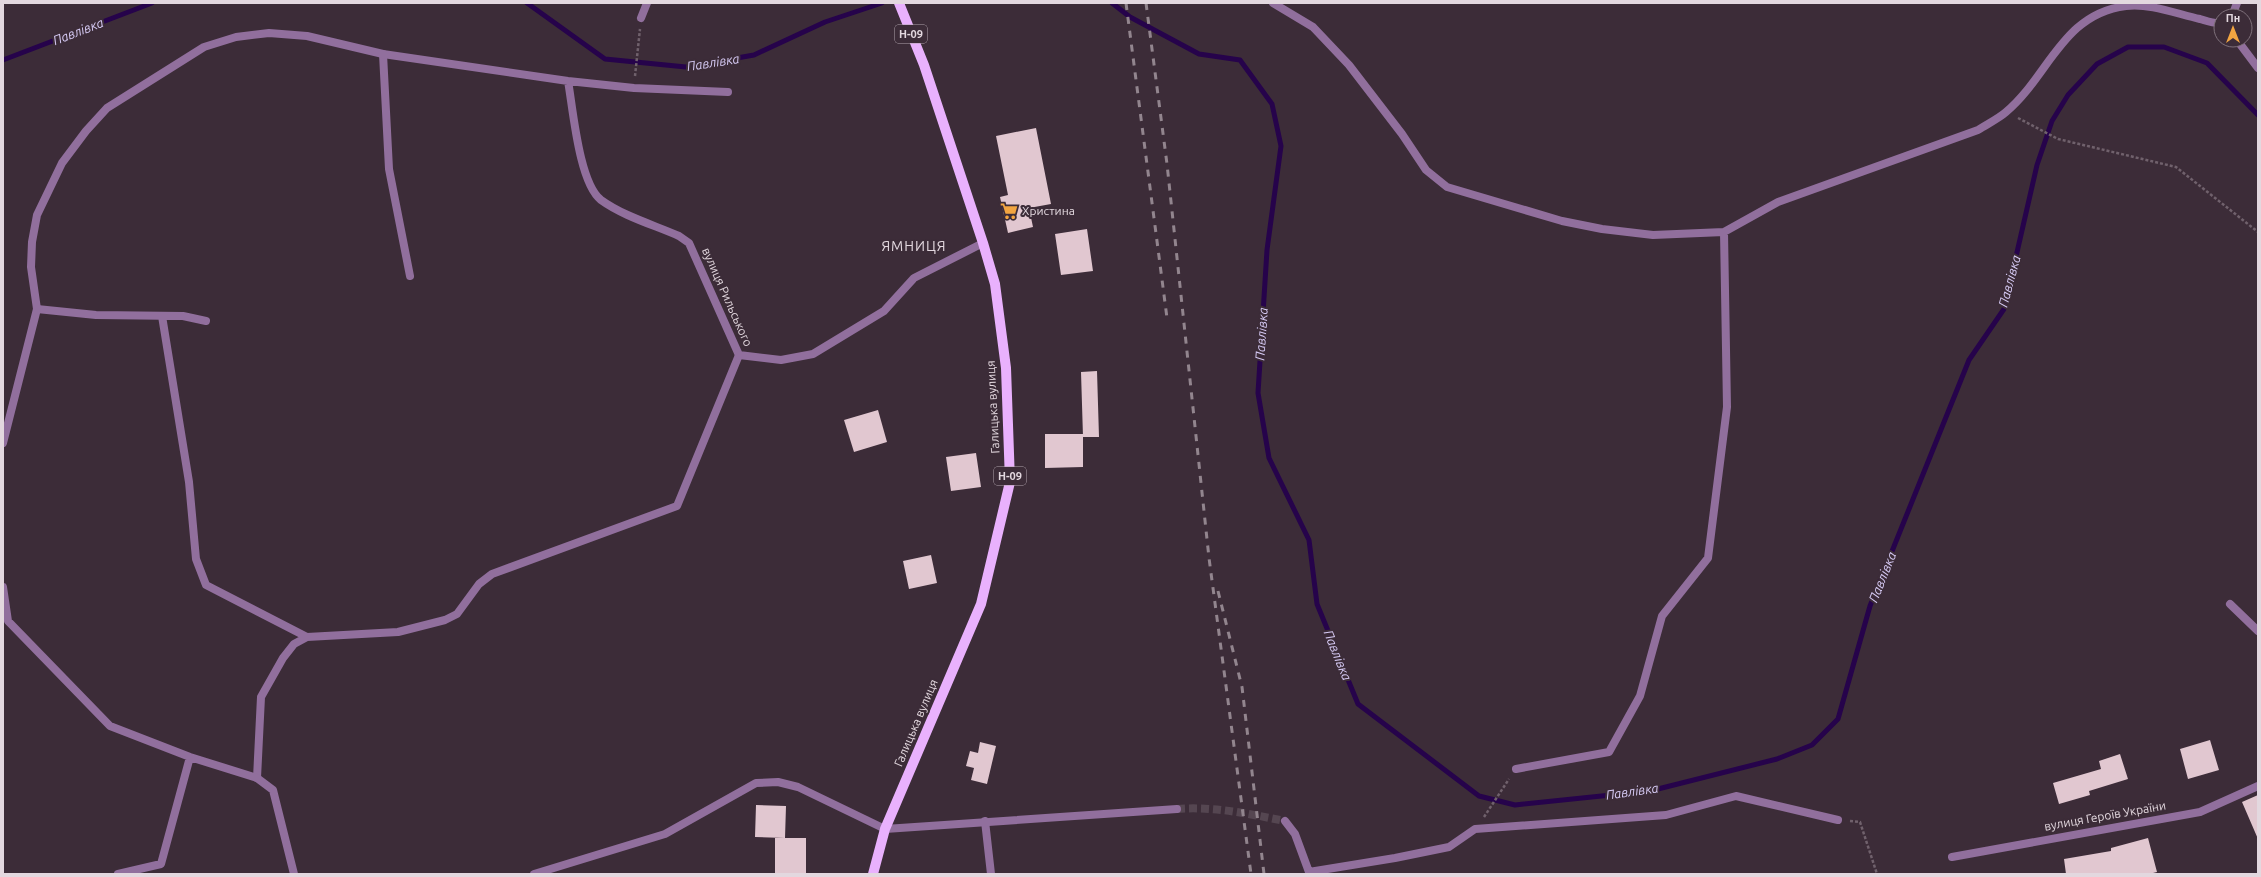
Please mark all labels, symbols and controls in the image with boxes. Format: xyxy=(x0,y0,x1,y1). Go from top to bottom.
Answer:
north arrow xyxy=(2213,8,2253,48)
text: Пн xyxy=(2226,12,2240,24)
water label: Павлівка xyxy=(51,15,105,47)
road number: Н-09 xyxy=(895,25,927,43)
water label: Павлівка xyxy=(686,51,740,73)
supermarket icon: Христина xyxy=(999,201,1019,221)
place label: Христина xyxy=(1022,204,1075,217)
district label: ЯМНИЦЯ xyxy=(881,238,947,254)
street label: вулиця Рильського xyxy=(700,245,755,348)
water label: Павлівка xyxy=(1995,254,2023,308)
water label: Павлівка xyxy=(1252,307,1270,361)
street label: Галицька вулиця xyxy=(984,360,1001,454)
road number: Н-09 xyxy=(994,467,1026,485)
water label: Павлівка xyxy=(1866,550,1898,604)
water label: Павлівка xyxy=(1322,628,1354,682)
street label: Галицька вулиця xyxy=(891,677,940,768)
water label: Павлівка xyxy=(1605,780,1659,802)
street label: вулиця Героїв України xyxy=(2043,798,2167,833)

